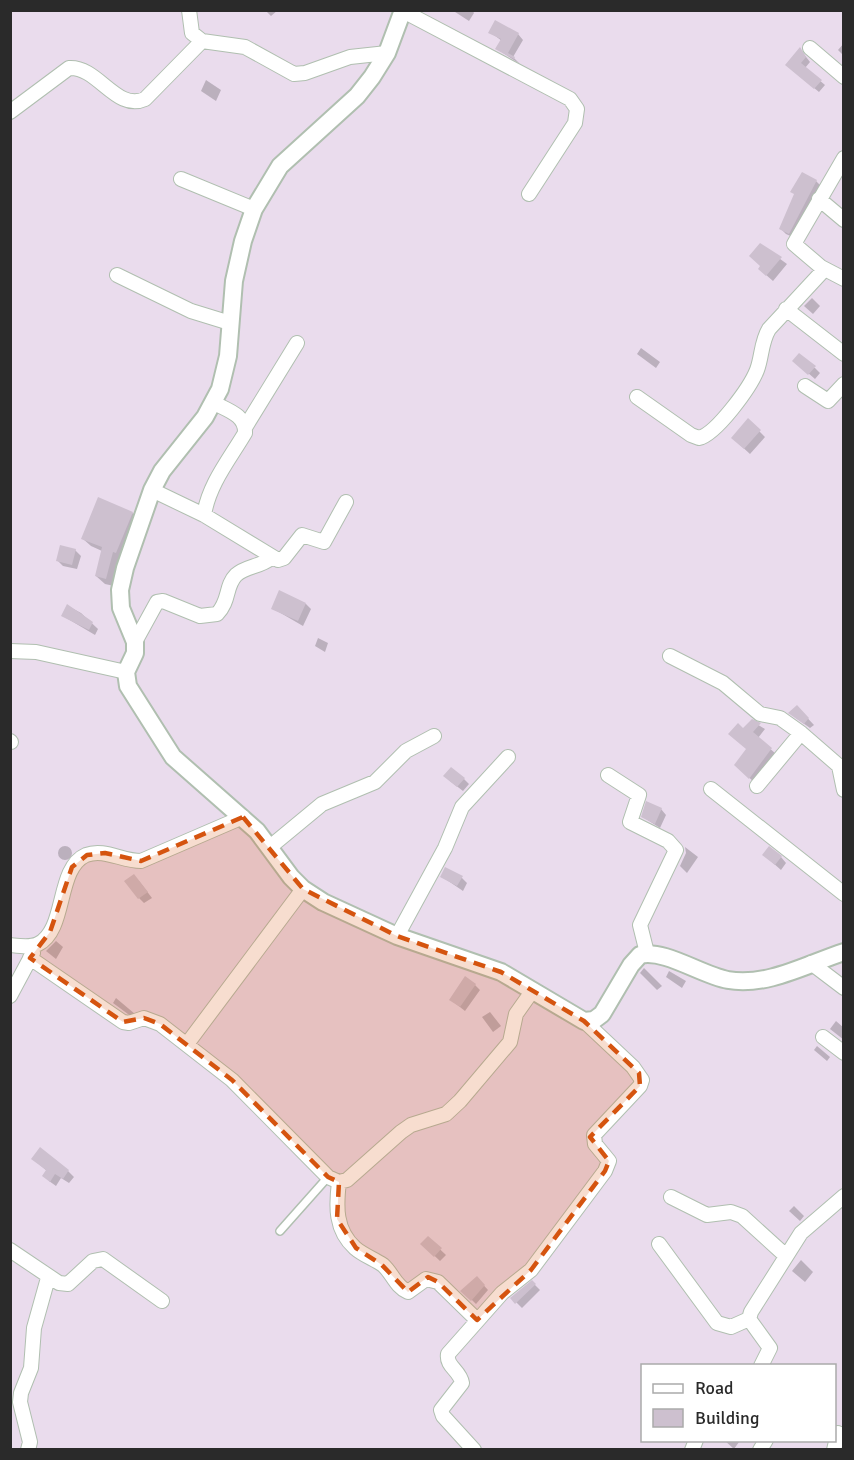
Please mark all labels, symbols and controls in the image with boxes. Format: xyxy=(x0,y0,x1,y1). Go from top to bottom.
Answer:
legend xyxy=(641,1364,836,1442)
text: Road xyxy=(695,1377,734,1399)
text: Building xyxy=(695,1407,759,1429)

